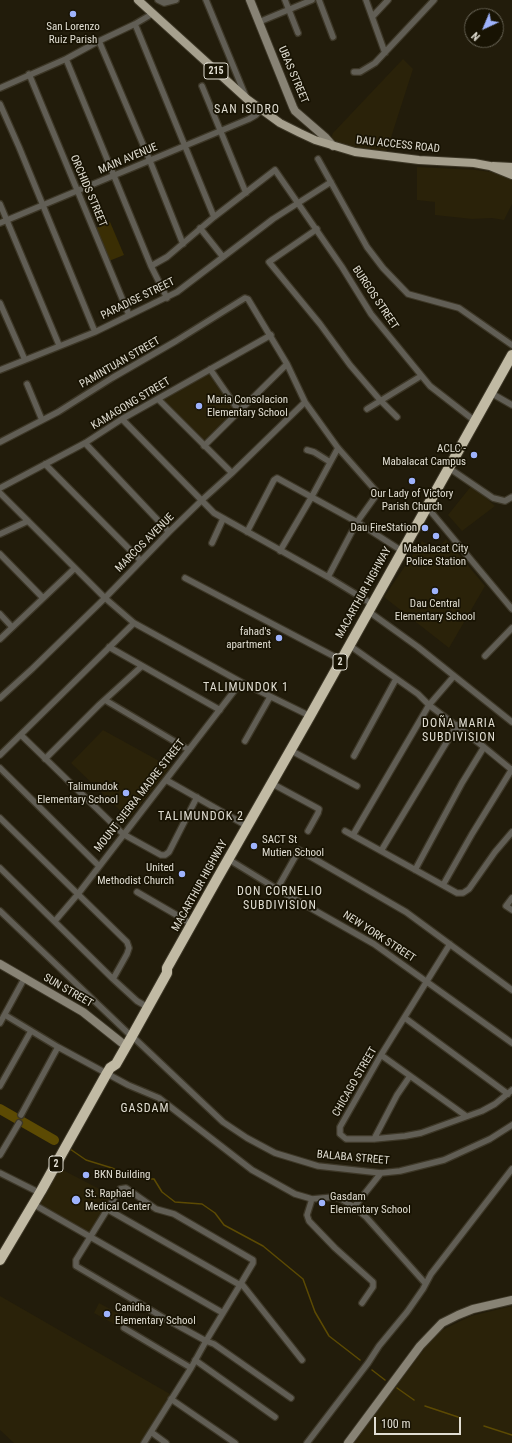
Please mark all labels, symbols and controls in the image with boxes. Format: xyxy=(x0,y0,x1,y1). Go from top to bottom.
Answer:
north arrow xyxy=(464,8,504,48)
marker: San Lorenzo Ruiz Parish xyxy=(68,9,78,19)
place label: San Lorenzo Ruiz Parish xyxy=(46,20,100,46)
text: N xyxy=(469,29,483,43)
street label: UBAS STREET xyxy=(275,44,311,106)
road number: 215 xyxy=(204,63,228,79)
district label: SAN ISIDRO xyxy=(214,103,280,117)
street label: DAU ACCESS ROAD xyxy=(355,134,441,156)
street label: MAIN AVENUE xyxy=(97,141,159,177)
street label: ORCHIDS STREET xyxy=(67,153,109,229)
street label: BURGOS STREET xyxy=(349,264,401,332)
street label: PARADISE STREET xyxy=(99,275,177,323)
street label: PAMINTUAN STREET xyxy=(77,335,163,391)
street label: KAMAGONG STREET xyxy=(89,375,173,433)
place label: Maria Consolacion Elementary School xyxy=(207,393,288,419)
marker: Maria Consolacion Elementary School xyxy=(194,401,204,411)
place label: ACLC - Mabalacat Campus xyxy=(382,442,466,468)
marker: ACLC - Mabalacat Campus xyxy=(469,450,479,460)
marker: Our Lady of Victory Parish Church xyxy=(407,476,417,486)
place label: Our Lady of Victory Parish Church xyxy=(371,487,453,513)
street label: MARCOS AVENUE xyxy=(113,511,177,575)
place label: Dau FireStation xyxy=(351,521,417,535)
marker: Dau FireStation xyxy=(420,523,430,533)
marker: Mabalacat City Police Station xyxy=(431,531,441,541)
place label: Mabalacat City Police Station xyxy=(404,542,468,568)
street label: MACARTHUR HIGHWAY xyxy=(333,545,395,641)
marker: Dau Central Elementary School xyxy=(430,586,440,596)
place label: Dau Central Elementary School xyxy=(395,597,475,623)
place label: fahad's apartment xyxy=(226,625,271,651)
marker: fahad's apartment xyxy=(274,633,284,643)
road number: 2 xyxy=(333,654,347,670)
district label: TALIMUNDOK 1 xyxy=(203,681,289,695)
district label: DOÑA MARIA SUBDIVISION xyxy=(422,717,496,745)
street label: MOUNT SIERRA MADRE STREET xyxy=(92,737,188,855)
place label: Talimundok Elementary School xyxy=(37,780,118,806)
marker: Talimundok Elementary School xyxy=(121,788,131,798)
district label: TALIMUNDOK 2 xyxy=(158,810,244,824)
place label: SACT St Mutien School xyxy=(262,833,324,859)
street label: MACARTHUR HIGHWAY xyxy=(169,838,231,934)
marker: SACT St Mutien School xyxy=(249,841,259,851)
place label: United Methodist Church xyxy=(97,861,174,887)
marker: United Methodist Church xyxy=(177,869,187,879)
district label: DON CORNELIO SUBDIVISION xyxy=(237,885,323,913)
street label: NEW YORK STREET xyxy=(340,909,418,965)
street label: SUN STREET xyxy=(41,971,95,1011)
street label: CHICAGO STREET xyxy=(330,1045,380,1119)
district label: GASDAM xyxy=(121,1102,169,1116)
street label: BALABA STREET xyxy=(316,1148,390,1168)
road number: 2 xyxy=(49,1156,63,1172)
place label: BKN Building xyxy=(94,1168,150,1182)
marker: BKN Building xyxy=(81,1170,91,1180)
place label: St. Raphael Medical Center xyxy=(85,1187,150,1213)
place label: Gasdam Elementary School xyxy=(330,1190,411,1216)
marker: St. Raphael Medical Center xyxy=(70,1194,82,1206)
marker: Gasdam Elementary School xyxy=(317,1198,327,1208)
place label: Canidha Elementary School xyxy=(115,1301,196,1327)
marker: Canidha Elementary School xyxy=(102,1309,112,1319)
scale bar xyxy=(376,1409,463,1435)
text: 100 m xyxy=(381,1417,411,1431)

